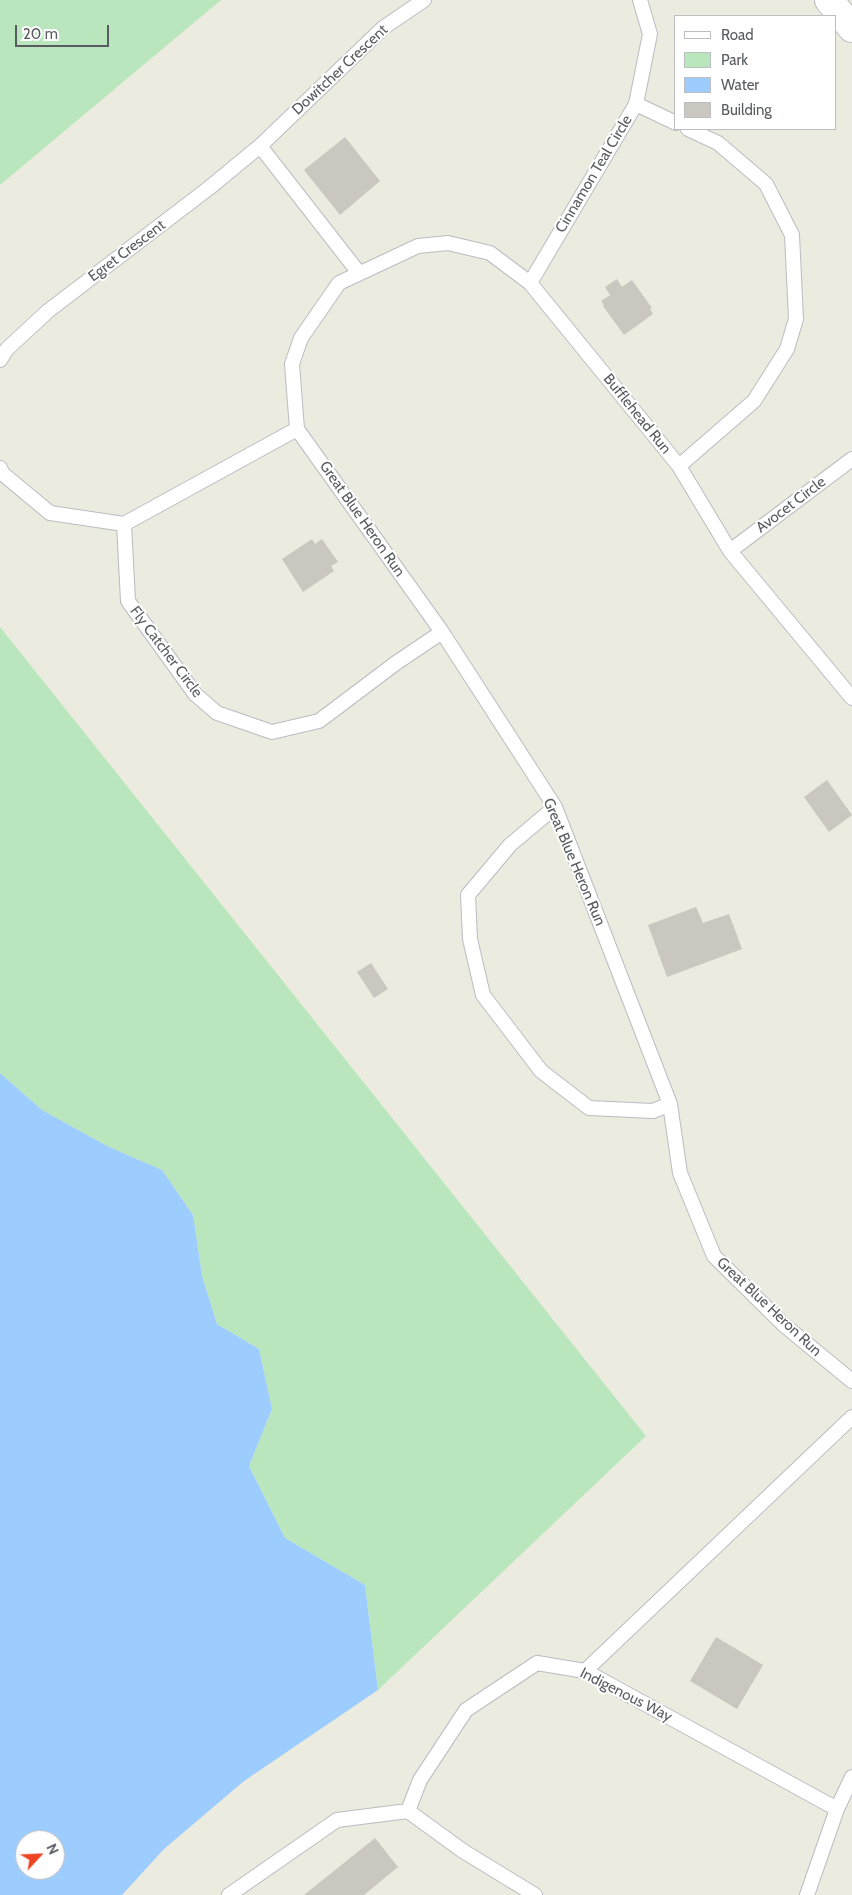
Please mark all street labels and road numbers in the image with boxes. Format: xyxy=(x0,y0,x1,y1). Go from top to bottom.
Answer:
street label: Dowitcher Crescent xyxy=(288,21,392,119)
street label: Cinnamon Teal Circle xyxy=(552,112,636,236)
street label: Egret Crescent xyxy=(85,216,169,286)
street label: Bufflehead Run xyxy=(599,370,675,458)
street label: Great Blue Heron Run xyxy=(315,458,409,580)
street label: Avocet Circle xyxy=(753,473,829,537)
street label: Fly Catcher Circle xyxy=(126,603,206,701)
street label: Great Blue Heron Run xyxy=(539,796,609,928)
street label: Great Blue Heron Run xyxy=(713,1254,825,1360)
street label: Indigenous Way xyxy=(577,1664,675,1726)

